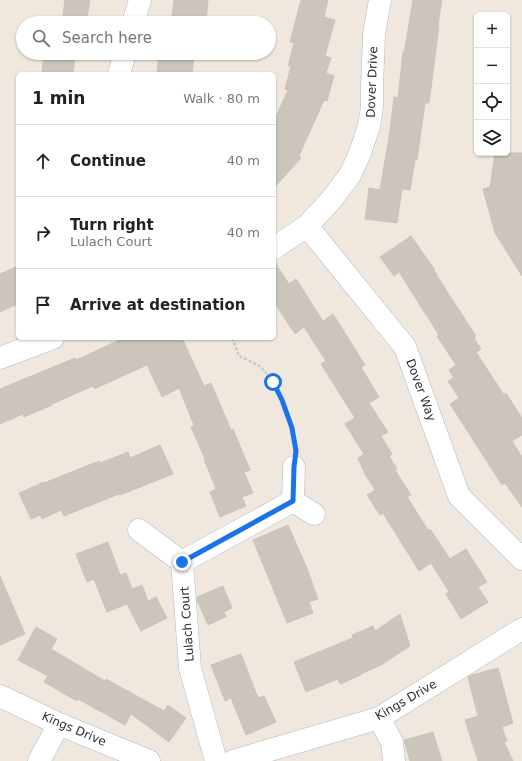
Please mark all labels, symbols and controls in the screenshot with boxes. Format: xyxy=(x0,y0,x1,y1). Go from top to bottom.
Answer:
map controls xyxy=(474,12,510,156)
button: + xyxy=(474,12,510,48)
search box xyxy=(16,16,276,60)
icon: search xyxy=(30,27,52,49)
text: Search here xyxy=(62,29,152,47)
street label: Dover Drive xyxy=(364,46,380,118)
button: − xyxy=(474,48,510,84)
button: locate xyxy=(474,84,510,120)
text: 1 min xyxy=(32,88,85,108)
text: Walk · 80 m xyxy=(183,91,260,106)
button: layers xyxy=(474,120,510,156)
icon: ahead xyxy=(32,150,54,172)
text: Continue xyxy=(70,152,146,170)
text: 40 m xyxy=(227,153,260,168)
text: Turn right xyxy=(70,216,154,234)
icon: right xyxy=(32,222,54,244)
text: 40 m xyxy=(227,225,260,240)
text: Lulach Court xyxy=(70,234,152,249)
icon: arrive xyxy=(32,294,54,316)
text: Arrive at destination xyxy=(70,296,245,314)
street label: Dover Way xyxy=(403,357,439,423)
route start xyxy=(264,373,282,391)
route end xyxy=(173,553,191,571)
street label: Lulach Court xyxy=(177,585,197,662)
street label: Kings Drive xyxy=(373,677,439,723)
street label: Kings Drive xyxy=(40,709,108,749)

